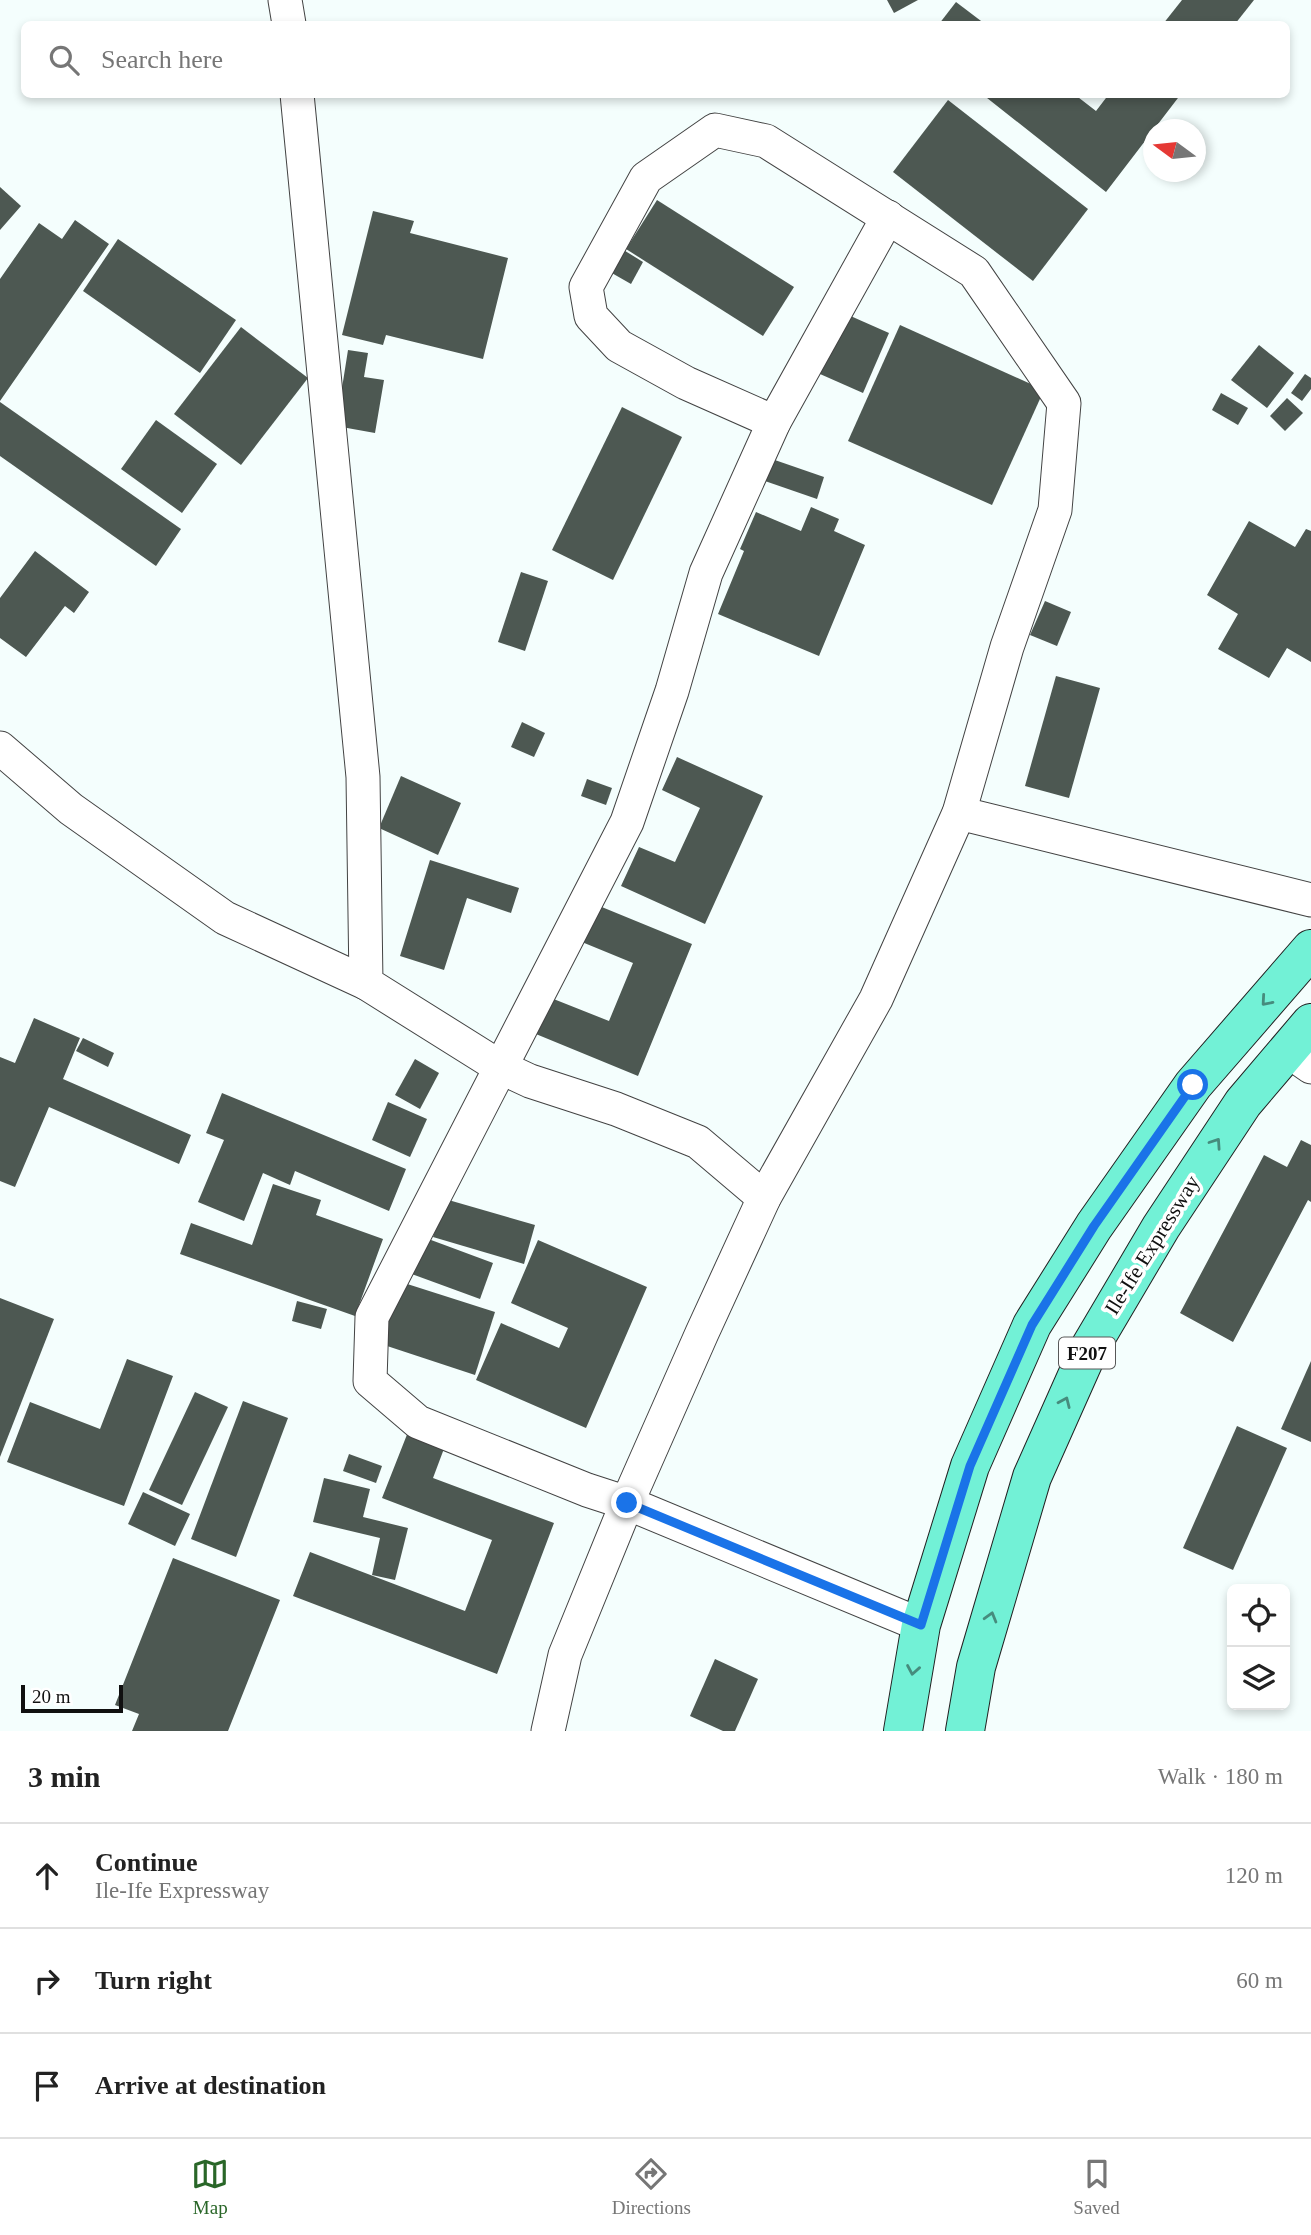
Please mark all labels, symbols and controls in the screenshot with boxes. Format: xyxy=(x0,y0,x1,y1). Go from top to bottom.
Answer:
search box xyxy=(21,21,1290,98)
icon: search xyxy=(45,41,83,79)
text: Search here xyxy=(101,45,223,74)
north arrow xyxy=(1143,119,1206,182)
one-way arrow xyxy=(1262,992,1274,1005)
route start xyxy=(1177,1069,1208,1100)
one-way arrow xyxy=(1208,1138,1221,1151)
street label: Ile-Ife Expressway xyxy=(1100,1171,1205,1319)
road number: F207 xyxy=(1059,1338,1115,1368)
one-way arrow xyxy=(1057,1397,1071,1409)
route end xyxy=(611,1487,642,1518)
map controls xyxy=(1227,1584,1290,1710)
button: locate xyxy=(1227,1584,1290,1647)
one-way arrow xyxy=(982,1611,997,1623)
button: layers xyxy=(1227,1647,1290,1710)
one-way arrow xyxy=(906,1664,921,1676)
scale bar xyxy=(21,1682,122,1714)
text: 20 m xyxy=(32,1686,71,1707)
text: 3 min xyxy=(28,1760,101,1793)
text: Walk · 180 m xyxy=(1158,1764,1283,1789)
text: Continue xyxy=(95,1848,198,1877)
icon: ahead xyxy=(28,1857,66,1895)
text: 120 m xyxy=(1225,1863,1283,1888)
text: Ile-Ife Expressway xyxy=(95,1878,269,1903)
icon: right xyxy=(28,1962,66,2000)
text: Turn right xyxy=(95,1966,212,1995)
text: 60 m xyxy=(1236,1968,1283,1993)
icon: arrive xyxy=(28,2067,66,2105)
text: Arrive at destination xyxy=(95,2071,326,2100)
tab: Map xyxy=(191,2155,229,2219)
tab: Directions xyxy=(612,2155,691,2219)
tab: Saved xyxy=(1073,2155,1120,2219)

